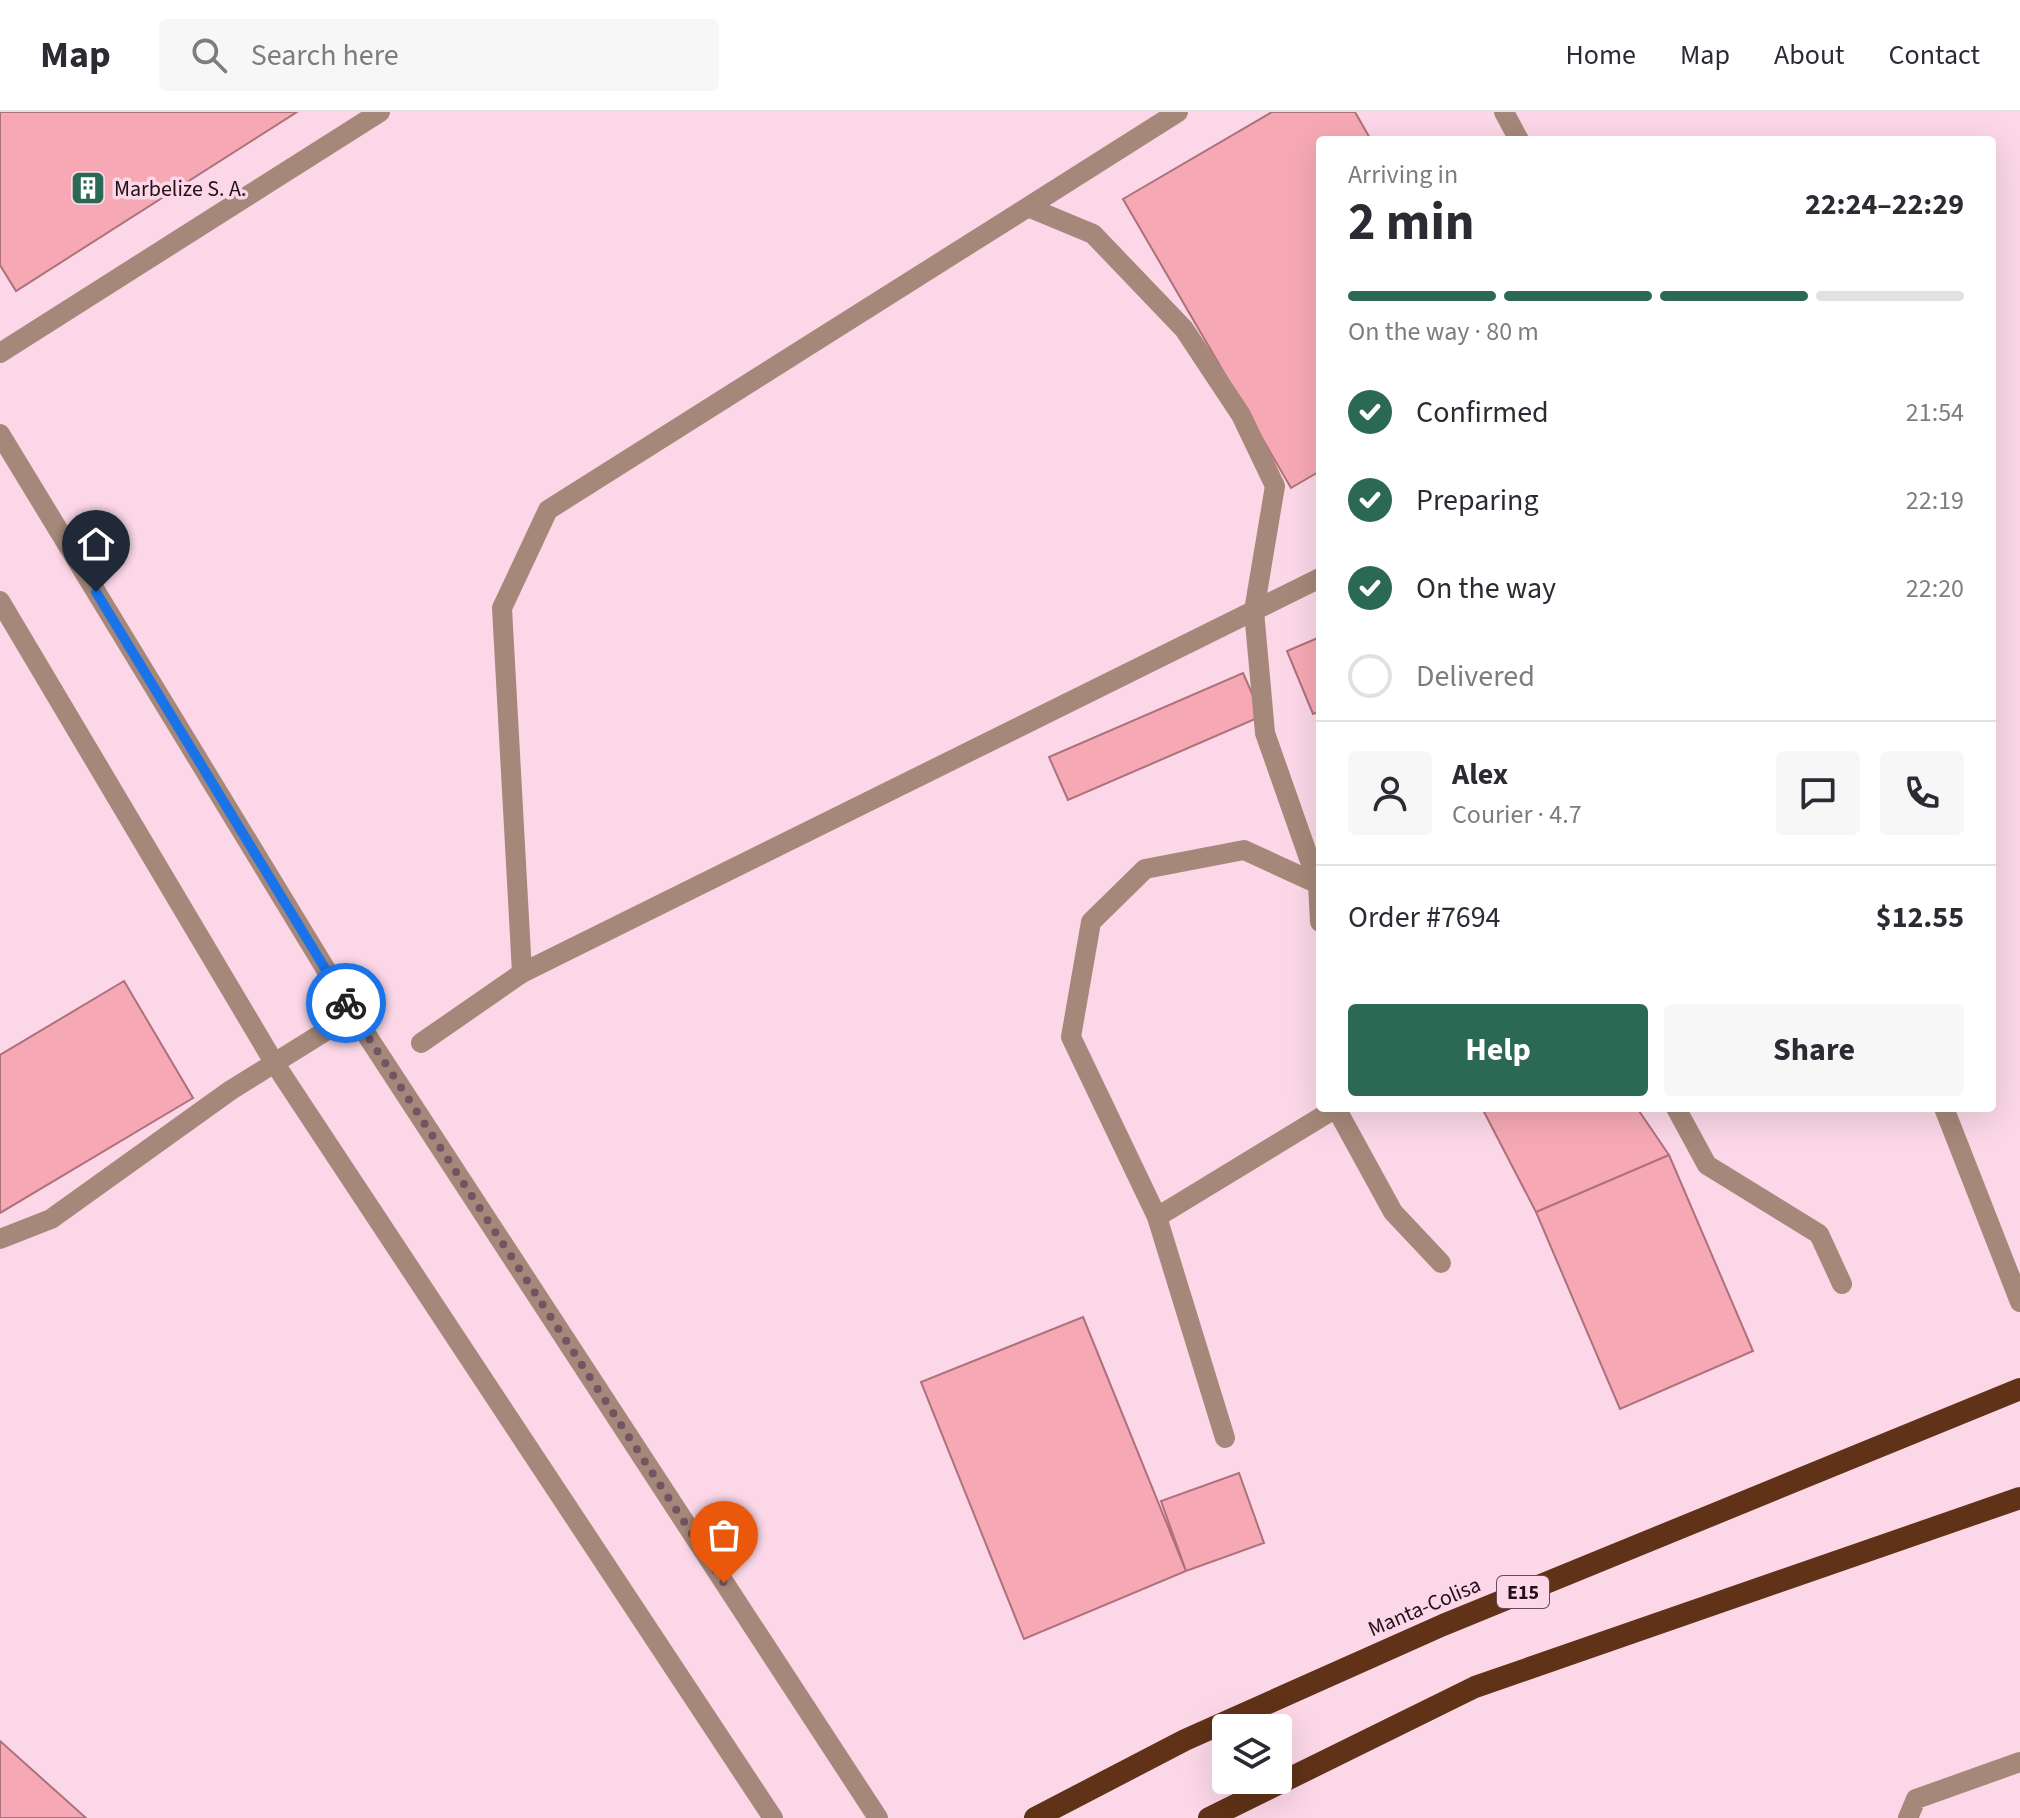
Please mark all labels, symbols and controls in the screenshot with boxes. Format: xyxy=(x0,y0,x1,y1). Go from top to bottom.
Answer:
search box xyxy=(159,19,719,91)
text: Map xyxy=(40,28,111,82)
icon: search xyxy=(187,33,231,77)
text: Search here xyxy=(251,34,399,77)
text: Home xyxy=(1565,35,1636,75)
text: Map xyxy=(1680,35,1730,75)
text: About xyxy=(1774,35,1845,75)
text: Contact xyxy=(1889,35,1980,75)
text: Arriving in xyxy=(1348,156,1458,193)
building icon: Marbelize S. A. xyxy=(69,169,107,207)
place label: Marbelize S. A. xyxy=(114,173,246,205)
text: 22:24–22:29 xyxy=(1805,183,1964,226)
text: 2 min xyxy=(1348,186,1475,260)
text: On the way · 80 m xyxy=(1348,313,1539,350)
icon: check xyxy=(1348,390,1392,434)
text: Confirmed xyxy=(1416,391,1549,434)
text: 21:54 xyxy=(1906,394,1964,431)
icon: check xyxy=(1348,478,1392,522)
text: Preparing xyxy=(1416,479,1539,522)
text: 22:19 xyxy=(1906,482,1964,519)
pin xyxy=(62,510,130,592)
icon: home xyxy=(74,522,118,566)
icon: check xyxy=(1348,566,1392,610)
text: On the way xyxy=(1416,567,1556,610)
text: 22:20 xyxy=(1906,570,1964,607)
text: Delivered xyxy=(1416,655,1535,698)
button: person xyxy=(1348,751,1432,835)
button: chat xyxy=(1776,751,1860,835)
button: phone xyxy=(1880,751,1964,835)
text: Alex xyxy=(1452,753,1508,796)
text: Courier · 4.7 xyxy=(1452,796,1582,833)
text: Order #7694 xyxy=(1348,896,1501,939)
text: $12.55 xyxy=(1876,896,1964,939)
courier xyxy=(306,963,386,1043)
icon: bike xyxy=(324,981,368,1025)
button: Help xyxy=(1348,1004,1648,1096)
button: Share xyxy=(1664,1004,1964,1096)
pin xyxy=(690,1501,758,1583)
icon: bag xyxy=(702,1513,746,1557)
street label: Manta-Colisa xyxy=(1363,1569,1486,1645)
road number: E15 xyxy=(1497,1576,1549,1608)
map controls xyxy=(1212,1714,1292,1794)
button: layers xyxy=(1212,1714,1292,1794)

